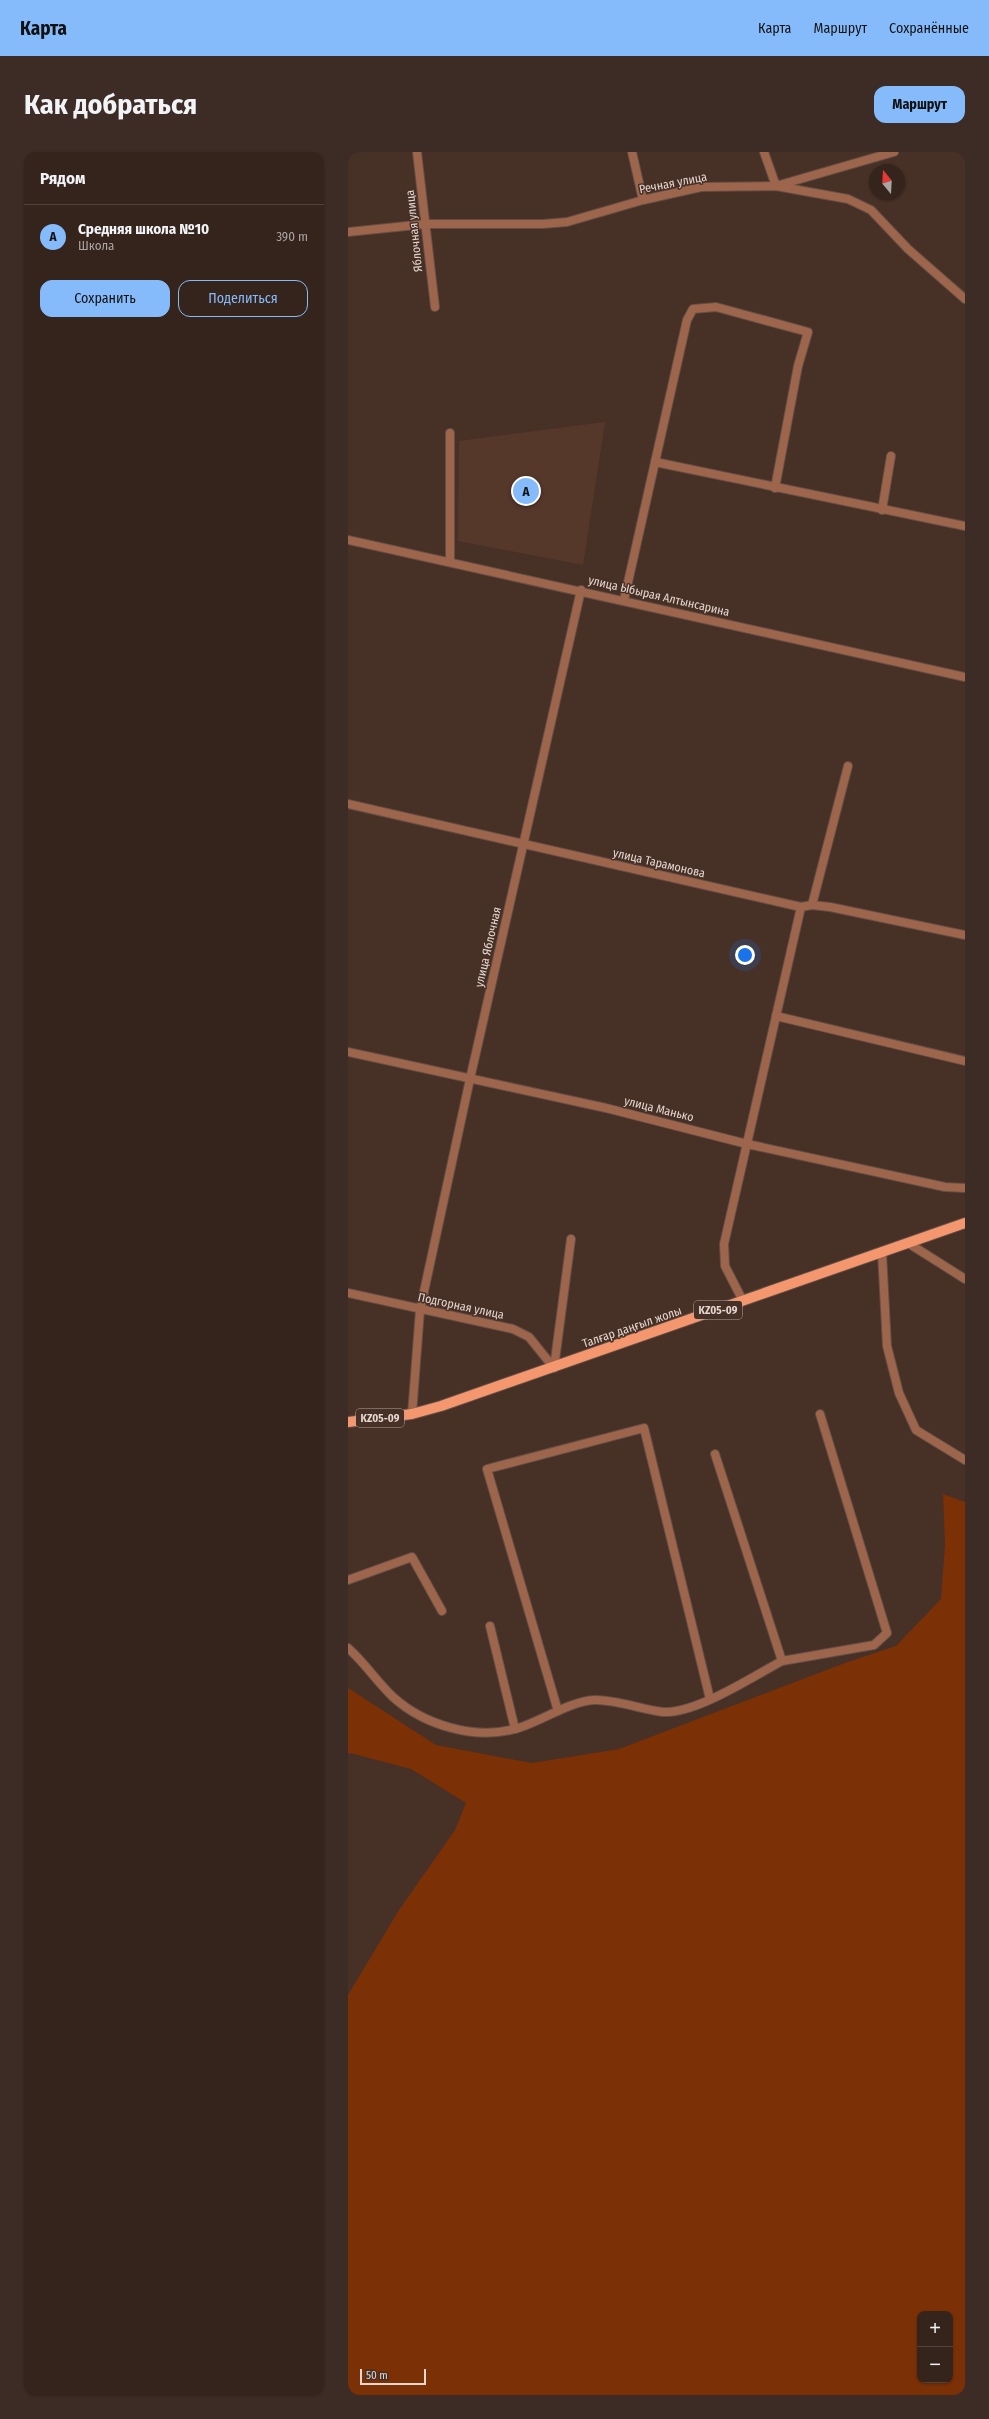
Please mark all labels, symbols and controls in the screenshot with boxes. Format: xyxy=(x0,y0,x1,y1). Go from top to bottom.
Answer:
text: Карта xyxy=(20,17,67,40)
text: Карта xyxy=(758,20,791,37)
text: Маршрут xyxy=(813,20,867,37)
text: Сохранённые xyxy=(889,20,969,37)
button: Маршрут xyxy=(874,86,965,123)
text: Как добраться xyxy=(24,88,197,121)
north arrow xyxy=(869,164,905,200)
text: Рядом xyxy=(40,168,85,189)
street label: Речная улица xyxy=(638,170,708,196)
street label: Яблочная улица xyxy=(403,189,425,273)
text: Средняя школа №10 xyxy=(78,220,209,238)
text: A xyxy=(49,229,57,244)
text: 390 m xyxy=(276,229,308,244)
text: Школа xyxy=(78,238,114,253)
button: Сохранить xyxy=(40,280,170,317)
button: Поделиться xyxy=(178,280,308,317)
pin: A xyxy=(513,476,539,506)
street label: улица Ыбырая Алтынсарина xyxy=(587,573,731,619)
street label: улица Тарамонова xyxy=(612,846,706,880)
street label: улица Яблочная xyxy=(472,905,504,989)
your location xyxy=(735,945,755,965)
street label: улица Манько xyxy=(623,1094,695,1124)
street label: Подгорная улица xyxy=(417,1290,505,1322)
road number: KZ05-09 xyxy=(694,1301,742,1319)
street label: Талғар даңғыл жолы xyxy=(580,1303,684,1351)
road number: KZ05-09 xyxy=(356,1409,404,1427)
map controls xyxy=(917,2311,953,2383)
button: + xyxy=(917,2311,953,2347)
button: − xyxy=(917,2347,953,2383)
scale bar xyxy=(360,2367,426,2386)
text: 50 m xyxy=(366,2369,388,2382)

